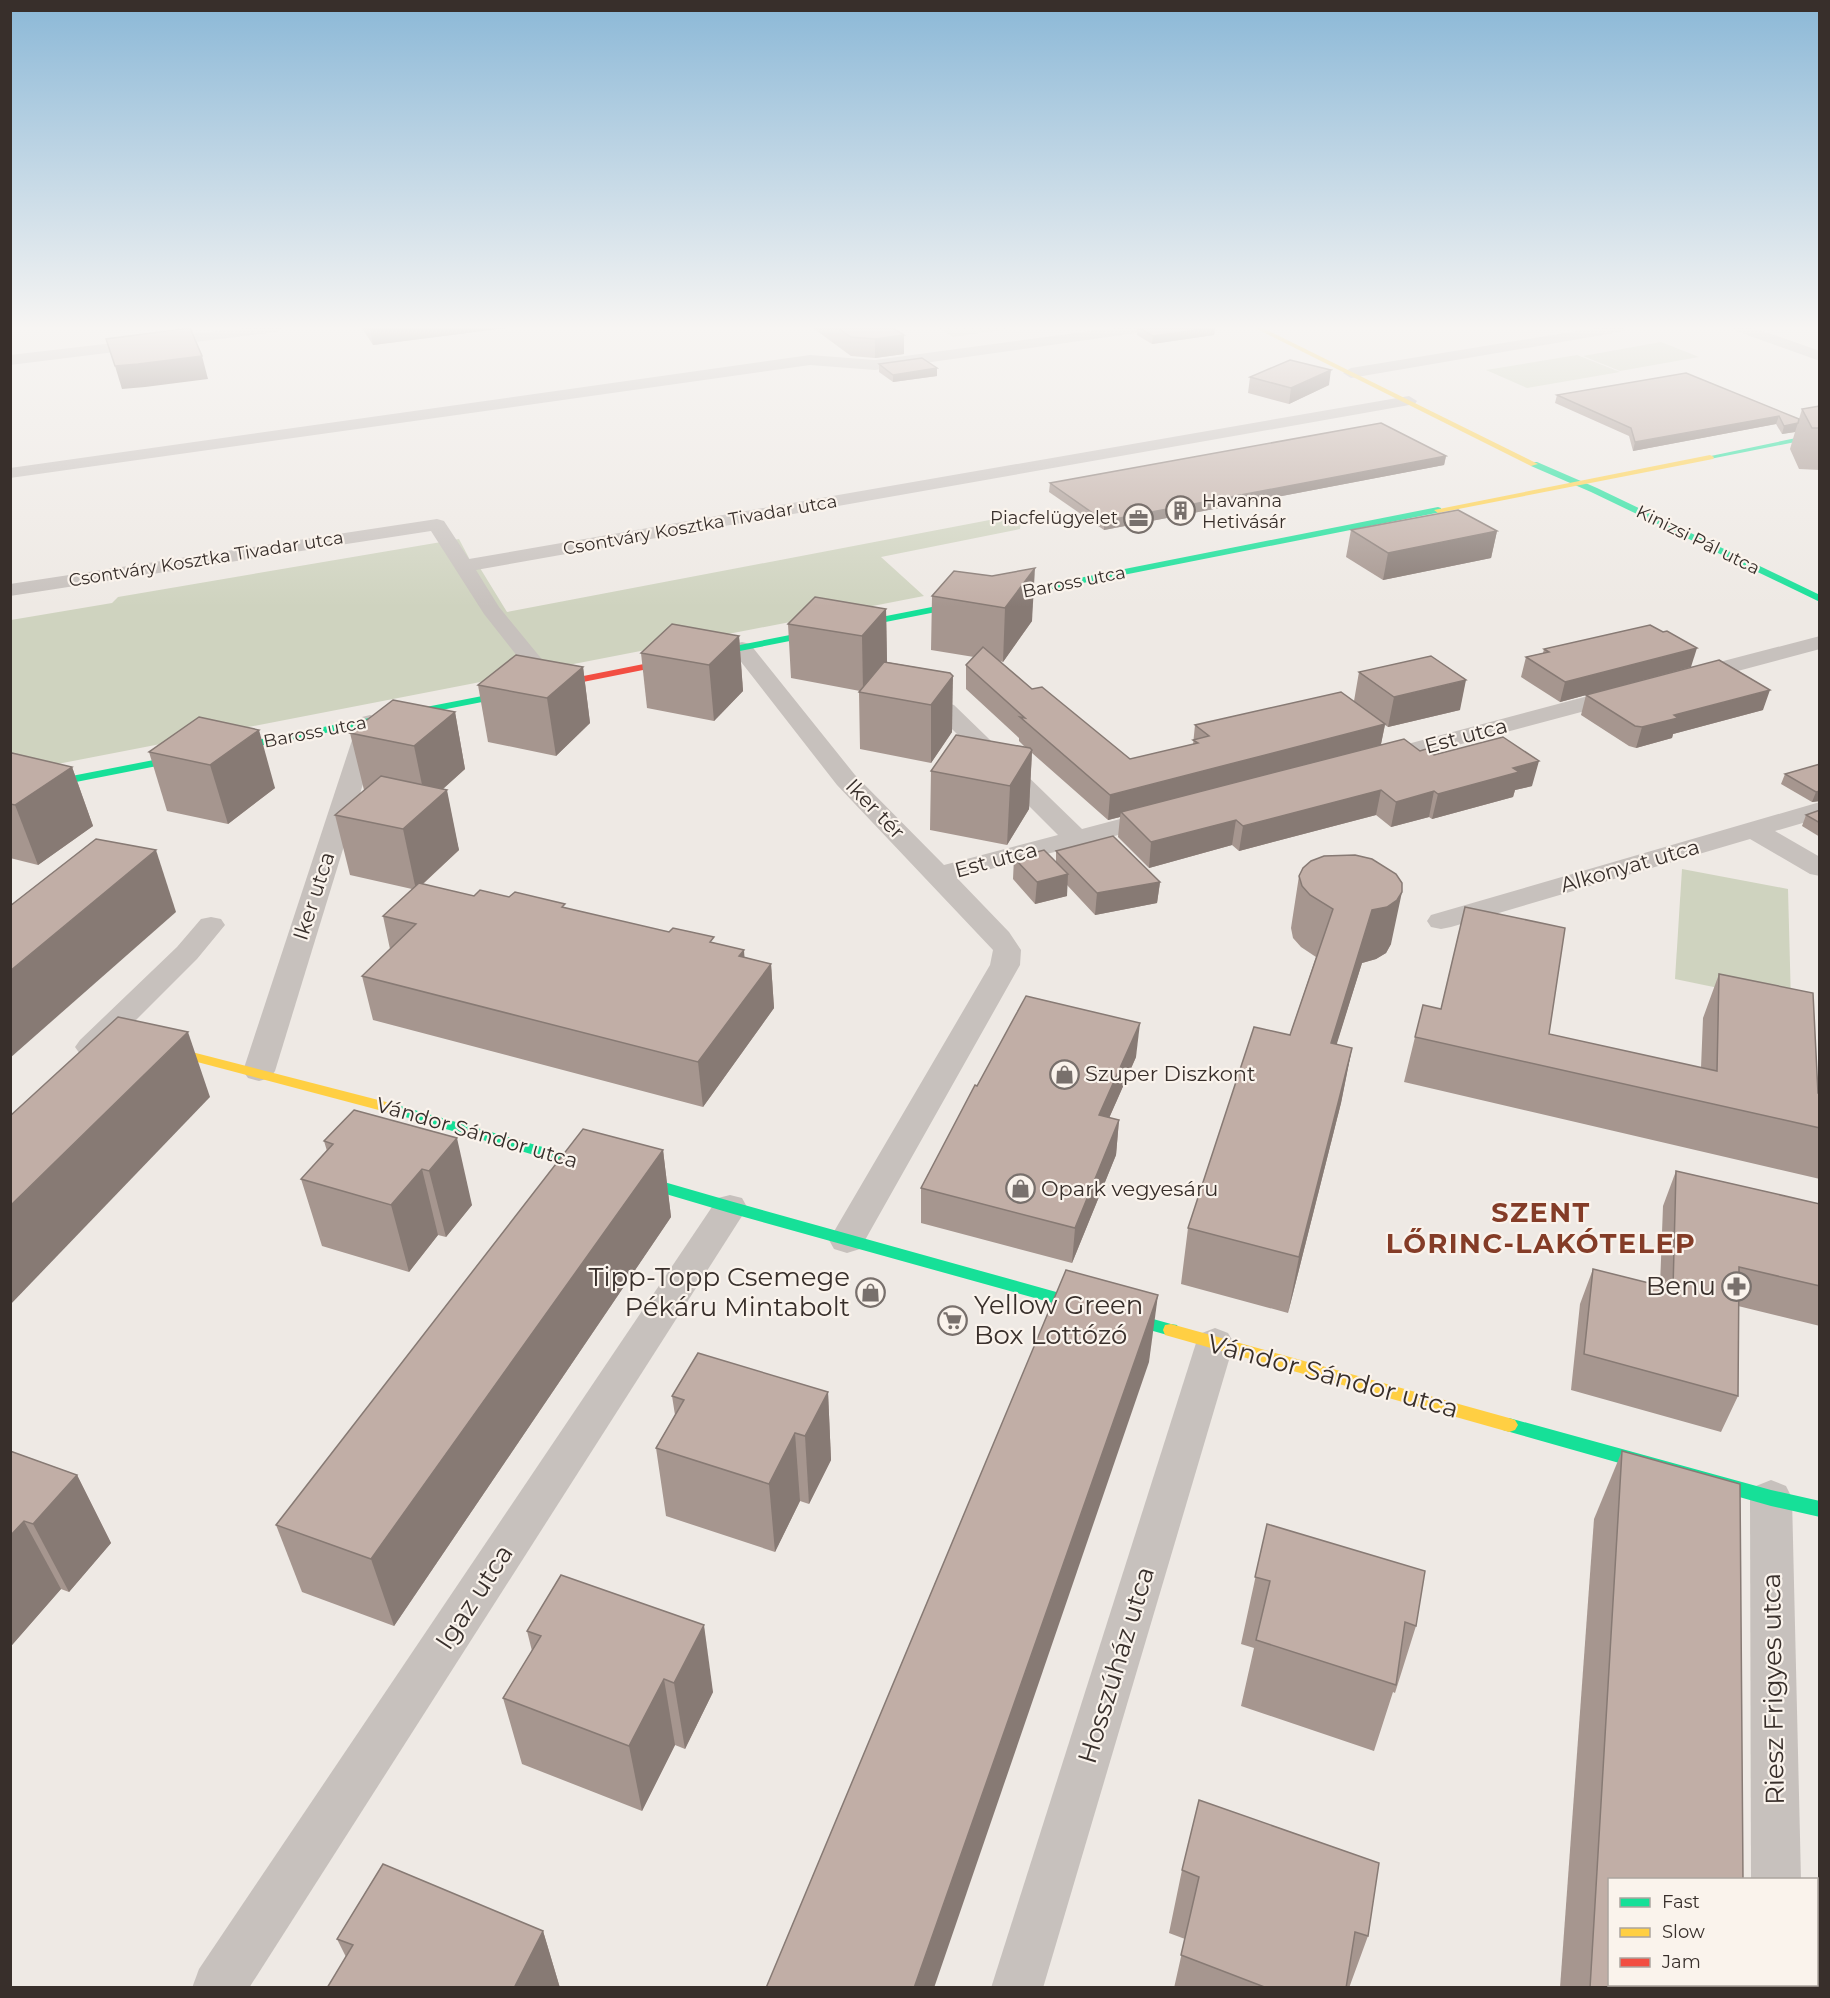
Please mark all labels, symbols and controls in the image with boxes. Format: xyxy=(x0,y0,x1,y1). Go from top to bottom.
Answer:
street label: Csontváry Kosztka Tivadar utca xyxy=(561,490,839,560)
place label: Havanna Hetivásár xyxy=(1202,490,1286,533)
building icon: Havanna Hetivásár xyxy=(1165,495,1197,527)
street label: Kinizsi Pál utca xyxy=(1633,501,1763,579)
office icon: Piacfelügyelet xyxy=(1123,502,1155,534)
place label: Piacfelügyelet xyxy=(990,507,1118,529)
street label: Csontváry Kosztka Tivadar utca xyxy=(67,526,345,592)
street label: Baross utca xyxy=(1021,561,1127,603)
street label: Baross utca xyxy=(262,711,368,753)
street label: Est utca xyxy=(1422,712,1510,759)
street label: Iker tér xyxy=(841,773,910,844)
street label: Alkonyat utca xyxy=(1557,834,1702,897)
street label: Est utca xyxy=(952,836,1040,883)
street label: Iker utca xyxy=(287,848,340,943)
shop icon: Szuper Diszkont xyxy=(1048,1058,1080,1090)
place label: Szuper Diszkont xyxy=(1085,1061,1256,1086)
street label: Vándor Sándor utca xyxy=(373,1092,581,1173)
shop icon: Opark vegyesáru xyxy=(1004,1173,1036,1205)
place label: Opark vegyesáru xyxy=(1041,1176,1218,1201)
district label: SZENT LŐRINC-LAKÓTELEP xyxy=(1386,1196,1696,1260)
place label: Tipp-Topp Csemege Pékáru Mintabolt xyxy=(588,1261,850,1323)
place label: Benu xyxy=(1646,1270,1716,1302)
pharmacy icon: Benu xyxy=(1721,1270,1753,1302)
shop icon: Tipp-Topp Csemege Pékáru Mintabolt xyxy=(855,1276,887,1308)
place label: Yellow Green Box Lottózó xyxy=(974,1289,1143,1351)
supermarket icon: Yellow Green Box Lottózó xyxy=(937,1304,969,1336)
street label: Vándor Sándor utca xyxy=(1204,1327,1462,1425)
street label: Igaz utca xyxy=(428,1539,520,1655)
street label: Hosszúház utca xyxy=(1071,1563,1161,1767)
street label: Riesz Frigyes utca xyxy=(1755,1573,1791,1805)
legend xyxy=(1608,1878,1818,1986)
text: Fast xyxy=(1662,1891,1700,1913)
text: Slow xyxy=(1662,1921,1705,1943)
text: Jam xyxy=(1661,1951,1701,1973)

